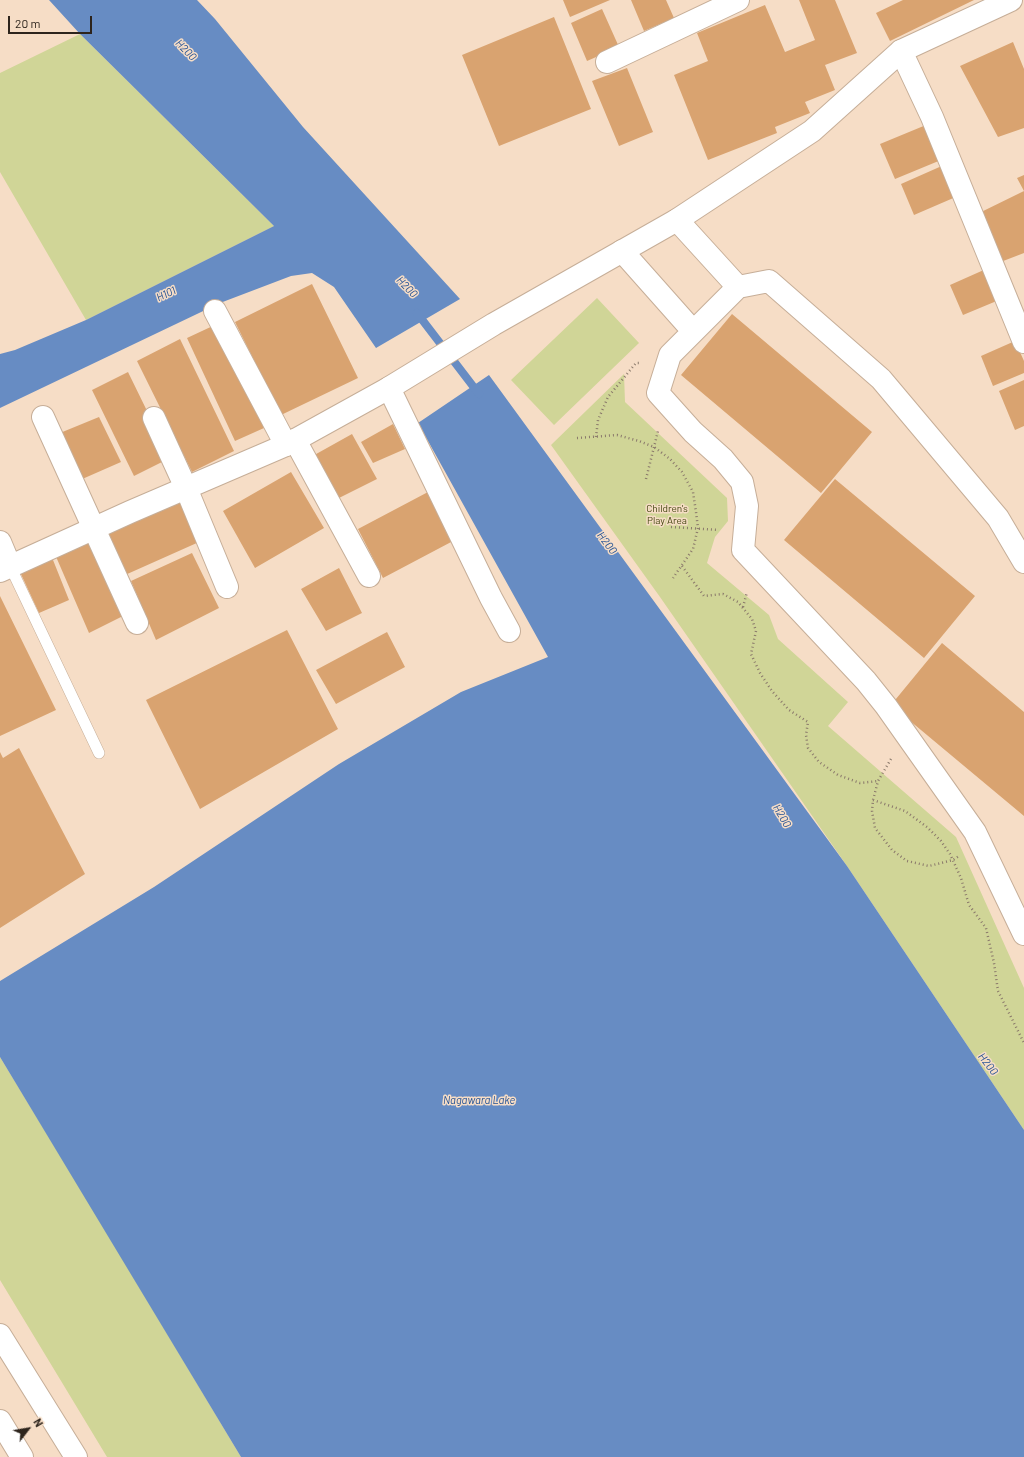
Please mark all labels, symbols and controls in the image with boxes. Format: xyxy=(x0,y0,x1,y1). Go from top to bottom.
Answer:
scale bar xyxy=(10,8,94,34)
text: 20 m xyxy=(15,16,41,30)
water label: H200 xyxy=(173,37,199,63)
water label: H200 xyxy=(394,274,420,300)
water label: H101 xyxy=(154,284,178,304)
park label: Children's Play Area xyxy=(646,503,688,526)
water label: H200 xyxy=(594,529,620,557)
water label: H200 xyxy=(770,802,794,830)
water label: H200 xyxy=(975,1050,1001,1078)
water label: Nagawara Lake xyxy=(443,1093,515,1107)
north arrow xyxy=(8,1409,48,1449)
text: N xyxy=(31,1416,46,1429)

